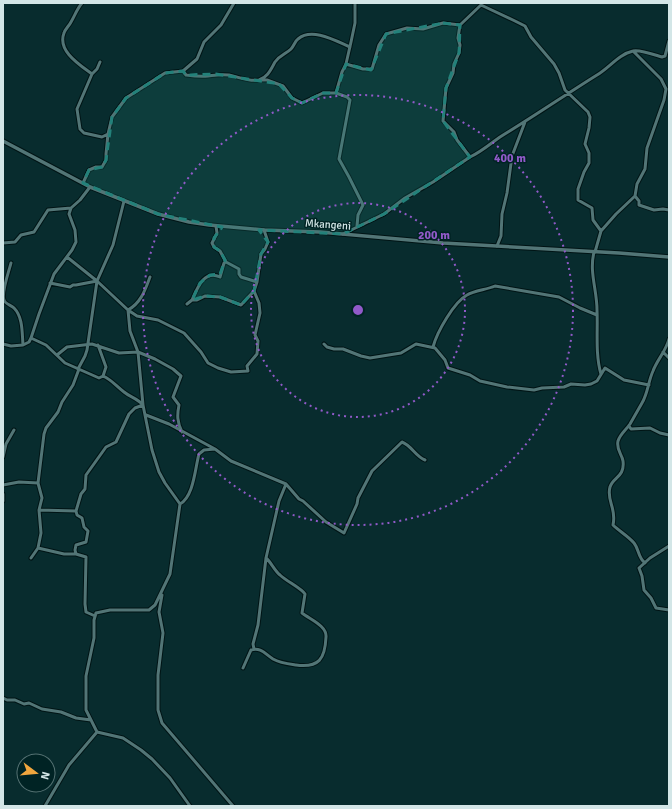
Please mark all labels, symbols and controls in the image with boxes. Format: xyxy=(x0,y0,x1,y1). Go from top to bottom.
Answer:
text: 400 m xyxy=(494,151,526,166)
street label: Mkangeni xyxy=(304,216,352,233)
text: 200 m xyxy=(418,228,450,243)
centre of rings xyxy=(351,303,365,317)
north arrow xyxy=(16,753,56,793)
text: N xyxy=(38,770,52,781)

